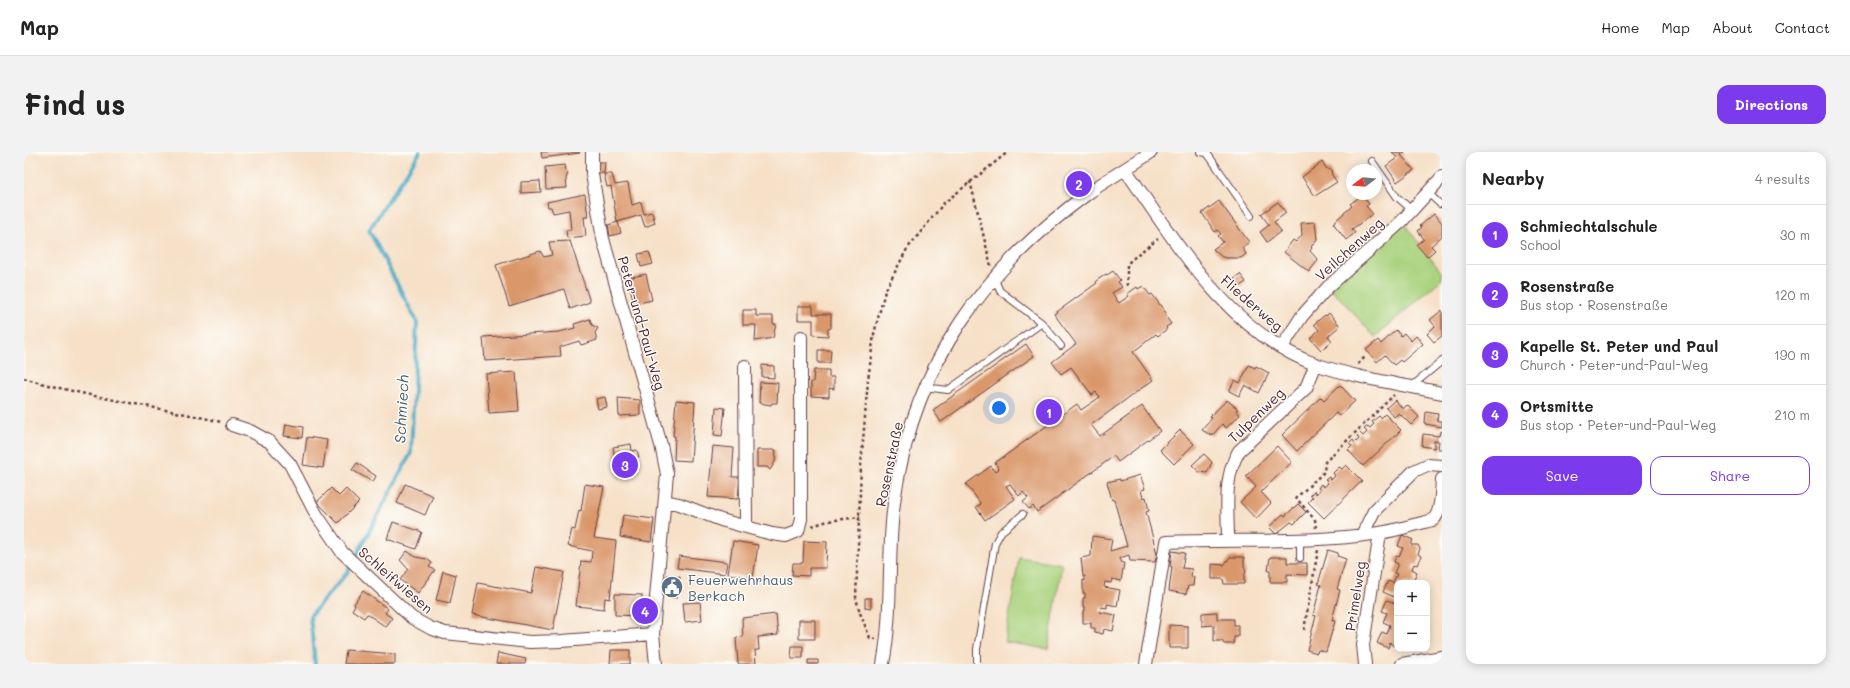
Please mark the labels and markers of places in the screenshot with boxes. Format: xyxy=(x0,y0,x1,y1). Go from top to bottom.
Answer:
pin: 2 xyxy=(1066,169,1092,199)
pin: 1 xyxy=(1036,397,1062,427)
pin: 3 xyxy=(612,450,638,480)
place label: Feuerwehrhaus Berkach xyxy=(688,570,793,605)
public building icon: Feuerwehrhaus Berkach xyxy=(659,574,685,600)
pin: 4 xyxy=(632,596,658,626)

